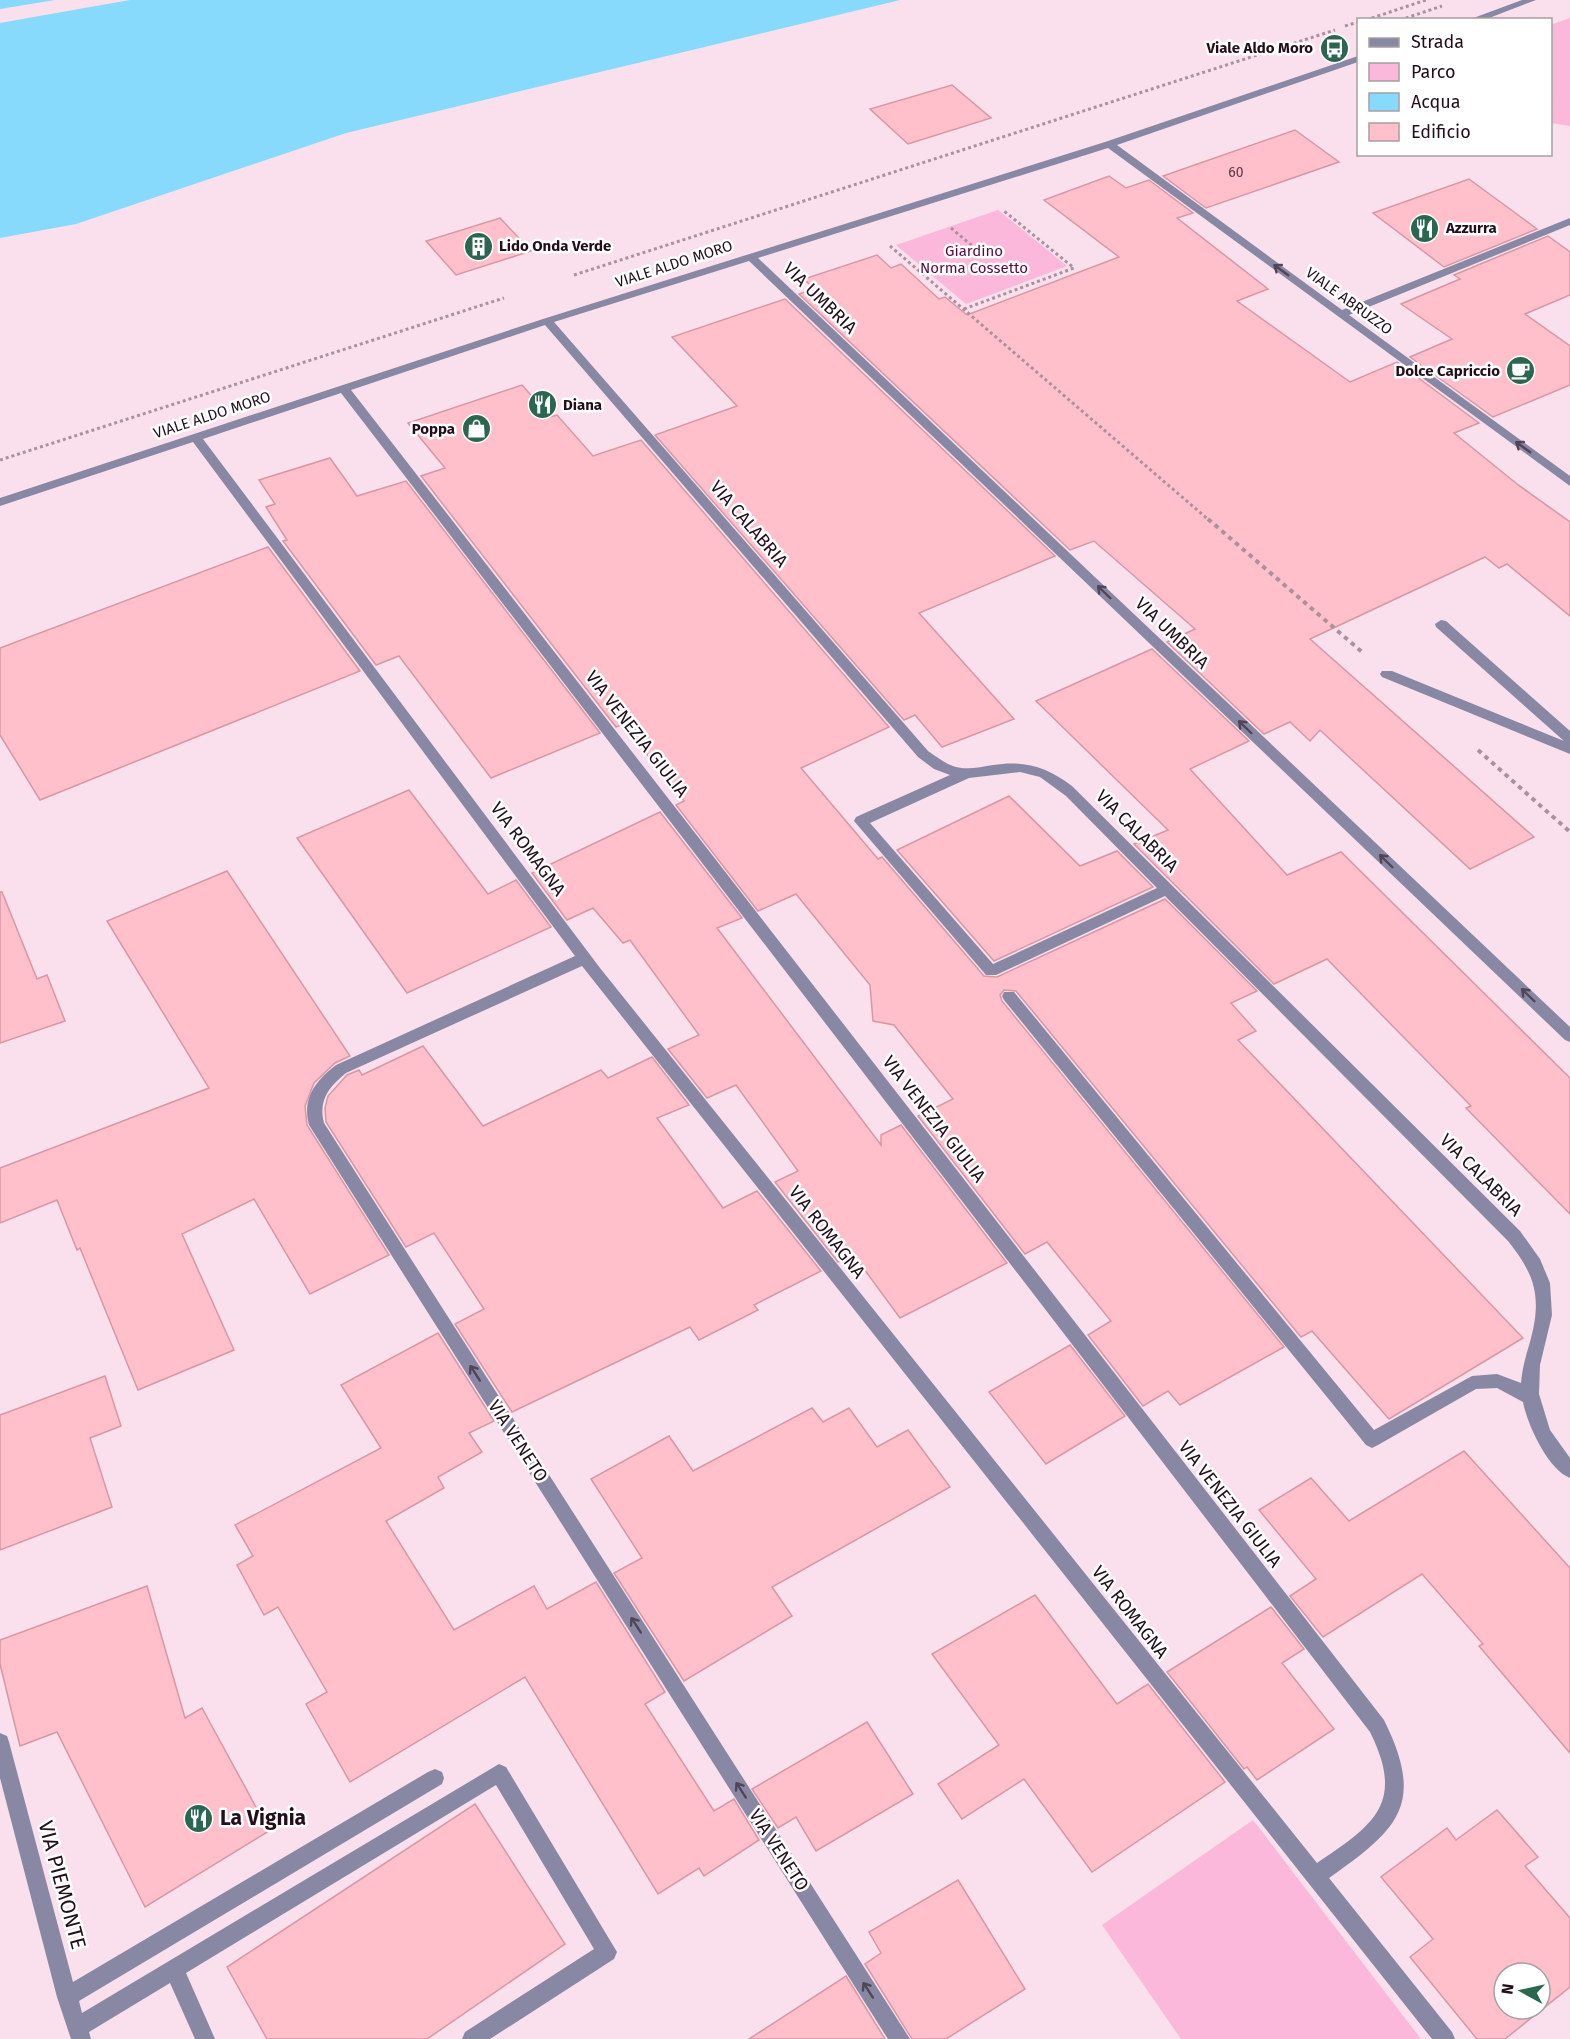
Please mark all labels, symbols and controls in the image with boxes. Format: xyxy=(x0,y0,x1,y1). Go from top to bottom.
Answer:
legend xyxy=(1357,18,1552,156)
text: Strada xyxy=(1411,31,1464,53)
bus stop icon: Viale Aldo Moro xyxy=(1318,32,1350,64)
place label: Viale Aldo Moro xyxy=(1206,39,1313,57)
text: Parco xyxy=(1411,61,1455,83)
text: Acqua xyxy=(1411,91,1461,113)
text: Edificio xyxy=(1411,121,1471,143)
house number: 60 xyxy=(1228,164,1244,181)
restaurant icon: Azzurra xyxy=(1409,212,1441,244)
place label: Azzurra xyxy=(1445,219,1497,237)
building icon: Lido Onda Verde xyxy=(462,230,494,262)
place label: Lido Onda Verde xyxy=(499,237,611,255)
street label: VIALE ALDO MORO xyxy=(613,237,735,291)
park label: Giardino Norma Cossetto xyxy=(920,242,1028,277)
street label: VIA UMBRIA xyxy=(779,258,862,339)
street label: VIALE ABRUZZO xyxy=(1302,263,1396,339)
one-way arrow xyxy=(1273,264,1289,276)
cafe icon: Dolce Capriccio xyxy=(1505,355,1537,387)
place label: Dolce Capriccio xyxy=(1395,362,1500,380)
street label: VIALE ALDO MORO xyxy=(151,388,273,442)
restaurant icon: Diana xyxy=(526,389,558,421)
place label: Diana xyxy=(563,396,602,414)
shop icon: Poppa xyxy=(460,413,492,445)
place label: Poppa xyxy=(412,420,455,438)
one-way arrow xyxy=(1515,441,1531,454)
street label: VIA CALABRIA xyxy=(705,476,793,572)
one-way arrow xyxy=(1096,585,1111,600)
street label: VIA UMBRIA xyxy=(1131,593,1214,674)
street label: VIA VENEZIA GIULIA xyxy=(581,666,694,802)
one-way arrow xyxy=(1237,719,1252,734)
street label: VIA CALABRIA xyxy=(1091,785,1183,877)
street label: VIA ROMAGNA xyxy=(486,798,571,901)
one-way arrow xyxy=(1379,854,1394,868)
one-way arrow xyxy=(1520,988,1535,1003)
street label: VIA VENEZIA GIULIA xyxy=(878,1051,991,1187)
street label: VIA CALABRIA xyxy=(1435,1129,1527,1221)
street label: VIA ROMAGNA xyxy=(784,1181,870,1283)
one-way arrow xyxy=(468,1364,481,1381)
street label: VIA VENETO xyxy=(483,1396,553,1486)
street label: VIA VENEZIA GIULIA xyxy=(1174,1436,1287,1572)
street label: VIA ROMAGNA xyxy=(1087,1561,1173,1663)
one-way arrow xyxy=(630,1618,642,1634)
one-way arrow xyxy=(734,1782,746,1799)
restaurant icon: La Vignia xyxy=(183,1802,215,1834)
place label: La Vignia xyxy=(220,1805,306,1831)
street label: VIA VENETO xyxy=(744,1805,814,1895)
street label: VIA PIEMONTE xyxy=(32,1818,92,1952)
north arrow xyxy=(1492,1961,1552,2021)
one-way arrow xyxy=(862,1982,874,1999)
text: N xyxy=(1497,1982,1518,1996)

